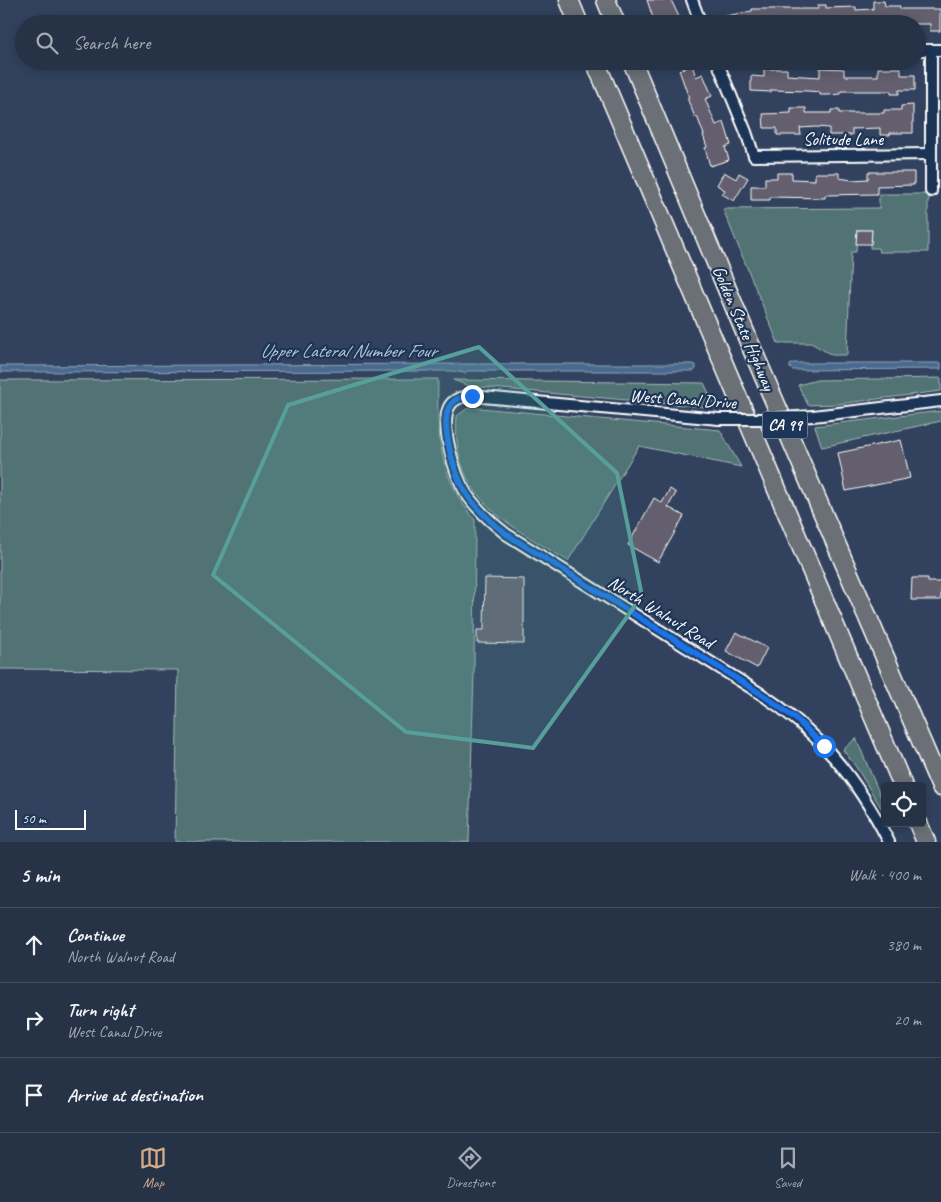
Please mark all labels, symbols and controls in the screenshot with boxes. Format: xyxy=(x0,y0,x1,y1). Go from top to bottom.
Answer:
search box xyxy=(15,15,926,70)
icon: search xyxy=(33,29,61,57)
text: Search here xyxy=(73,31,150,55)
street label: Solitude Lane xyxy=(803,128,884,150)
street label: Golden State Highway xyxy=(708,262,781,395)
water label: Upper Lateral Number Four xyxy=(260,339,440,363)
street label: West Canal Drive xyxy=(629,384,738,414)
route end xyxy=(461,385,484,408)
road number: CA 99 xyxy=(762,412,808,438)
street label: North Walnut Road xyxy=(604,571,720,655)
route start xyxy=(813,735,836,758)
map controls xyxy=(881,782,926,827)
button: locate xyxy=(881,782,926,827)
scale bar xyxy=(15,807,86,830)
text: 50 m xyxy=(22,810,46,827)
text: 5 min xyxy=(20,862,60,888)
text: Walk · 400 m xyxy=(849,865,921,885)
text: Continue xyxy=(67,923,124,947)
icon: ahead xyxy=(20,931,48,959)
text: 380 m xyxy=(887,935,921,955)
text: North Walnut Road xyxy=(67,947,174,967)
text: Turn right xyxy=(67,998,134,1022)
icon: right xyxy=(20,1006,48,1034)
text: 20 m xyxy=(894,1010,921,1030)
text: West Canal Drive xyxy=(67,1022,161,1042)
icon: arrive xyxy=(20,1081,48,1109)
text: Arrive at destination xyxy=(67,1083,203,1107)
tab: Map xyxy=(139,1144,167,1191)
tab: Directions xyxy=(446,1144,495,1191)
tab: Saved xyxy=(774,1144,802,1191)

